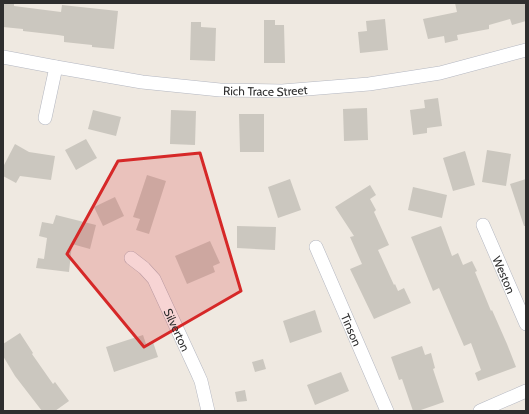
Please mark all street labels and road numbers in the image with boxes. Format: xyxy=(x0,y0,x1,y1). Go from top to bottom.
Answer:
street label: Rich Trace Street xyxy=(223,81,308,99)
street label: Weston xyxy=(490,253,519,296)
street label: Silverton xyxy=(161,306,194,354)
street label: Tinson xyxy=(338,311,365,348)

